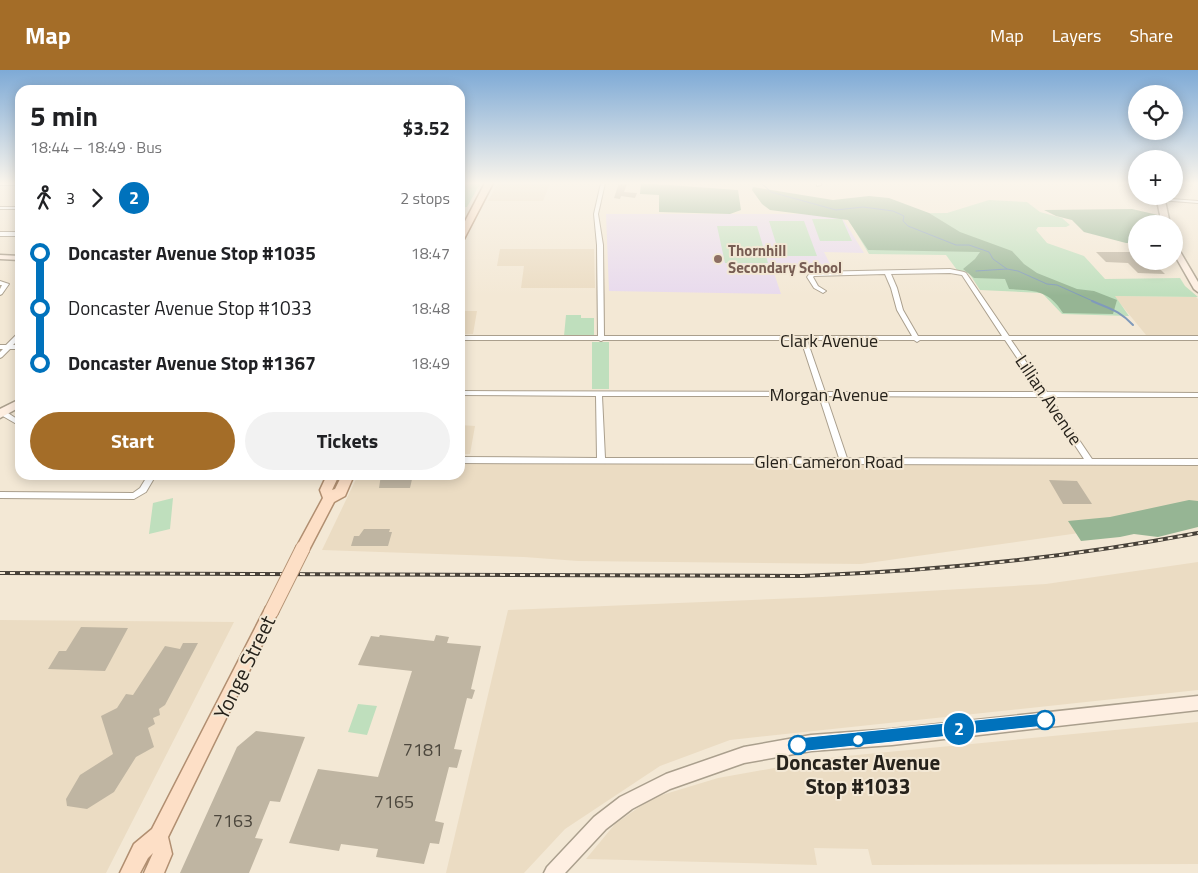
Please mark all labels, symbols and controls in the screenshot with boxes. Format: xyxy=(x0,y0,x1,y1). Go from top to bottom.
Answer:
text: Map xyxy=(25,17,71,53)
text: Map xyxy=(990,22,1024,49)
text: Layers xyxy=(1052,22,1101,49)
text: Share xyxy=(1129,22,1173,49)
map controls xyxy=(1128,85,1183,270)
button: locate xyxy=(1128,85,1183,140)
text: 5 min xyxy=(30,94,98,137)
text: $3.52 xyxy=(403,113,450,142)
text: 18:44 – 18:49 · Bus xyxy=(30,135,162,159)
button: + xyxy=(1128,150,1183,205)
icon: walk xyxy=(30,184,58,212)
icon: forward xyxy=(83,184,111,212)
text: 2 xyxy=(129,184,139,211)
text: 3 xyxy=(66,186,75,210)
text: 2 stops xyxy=(400,186,450,210)
button: − xyxy=(1128,215,1183,270)
text: Doncaster Avenue Stop #1035 xyxy=(68,238,316,267)
place label: Thornhill Secondary School xyxy=(728,239,842,279)
text: 18:47 xyxy=(411,241,450,265)
marker: Thornhill Secondary School xyxy=(712,253,724,265)
text: Doncaster Avenue Stop #1033 xyxy=(68,293,312,322)
text: 18:48 xyxy=(411,296,450,320)
street label: Clark Avenue xyxy=(780,327,878,354)
text: Doncaster Avenue Stop #1367 xyxy=(68,348,316,377)
street label: Lillian Avenue xyxy=(1009,349,1089,451)
text: 18:49 xyxy=(411,351,450,375)
street label: Morgan Avenue xyxy=(770,381,888,408)
button: Start xyxy=(30,412,235,470)
button: Tickets xyxy=(245,412,450,470)
street label: Glen Cameron Road xyxy=(754,448,904,475)
street label: Yonge Street xyxy=(205,609,283,725)
unlabelled marker xyxy=(1035,710,1055,730)
line badge: 2 xyxy=(943,713,975,745)
text: 2 xyxy=(954,715,964,742)
marker: Doncaster Avenue Stop #1033 xyxy=(851,733,865,747)
unlabelled marker xyxy=(788,735,808,755)
house number: 7181 xyxy=(403,736,443,763)
place label: Doncaster Avenue Stop #1033 xyxy=(776,746,940,802)
house number: 7165 xyxy=(374,788,414,815)
house number: 7163 xyxy=(213,807,253,834)

